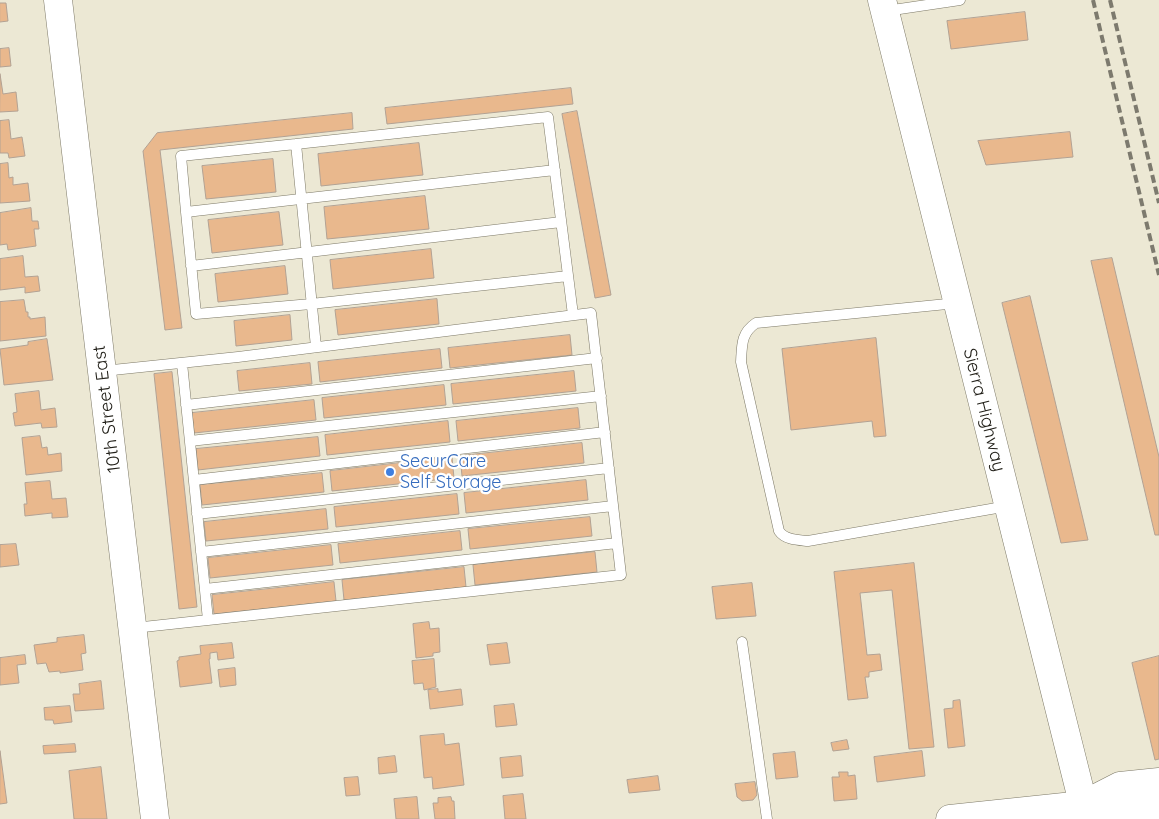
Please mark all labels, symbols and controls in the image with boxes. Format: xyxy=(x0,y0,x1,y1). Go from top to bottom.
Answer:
street label: 10th Street East xyxy=(88,344,126,474)
street label: Sierra Highway xyxy=(958,346,1010,474)
place label: SecurCare Self Storage xyxy=(400,451,501,494)
marker: SecurCare Self Storage xyxy=(384,466,396,478)

